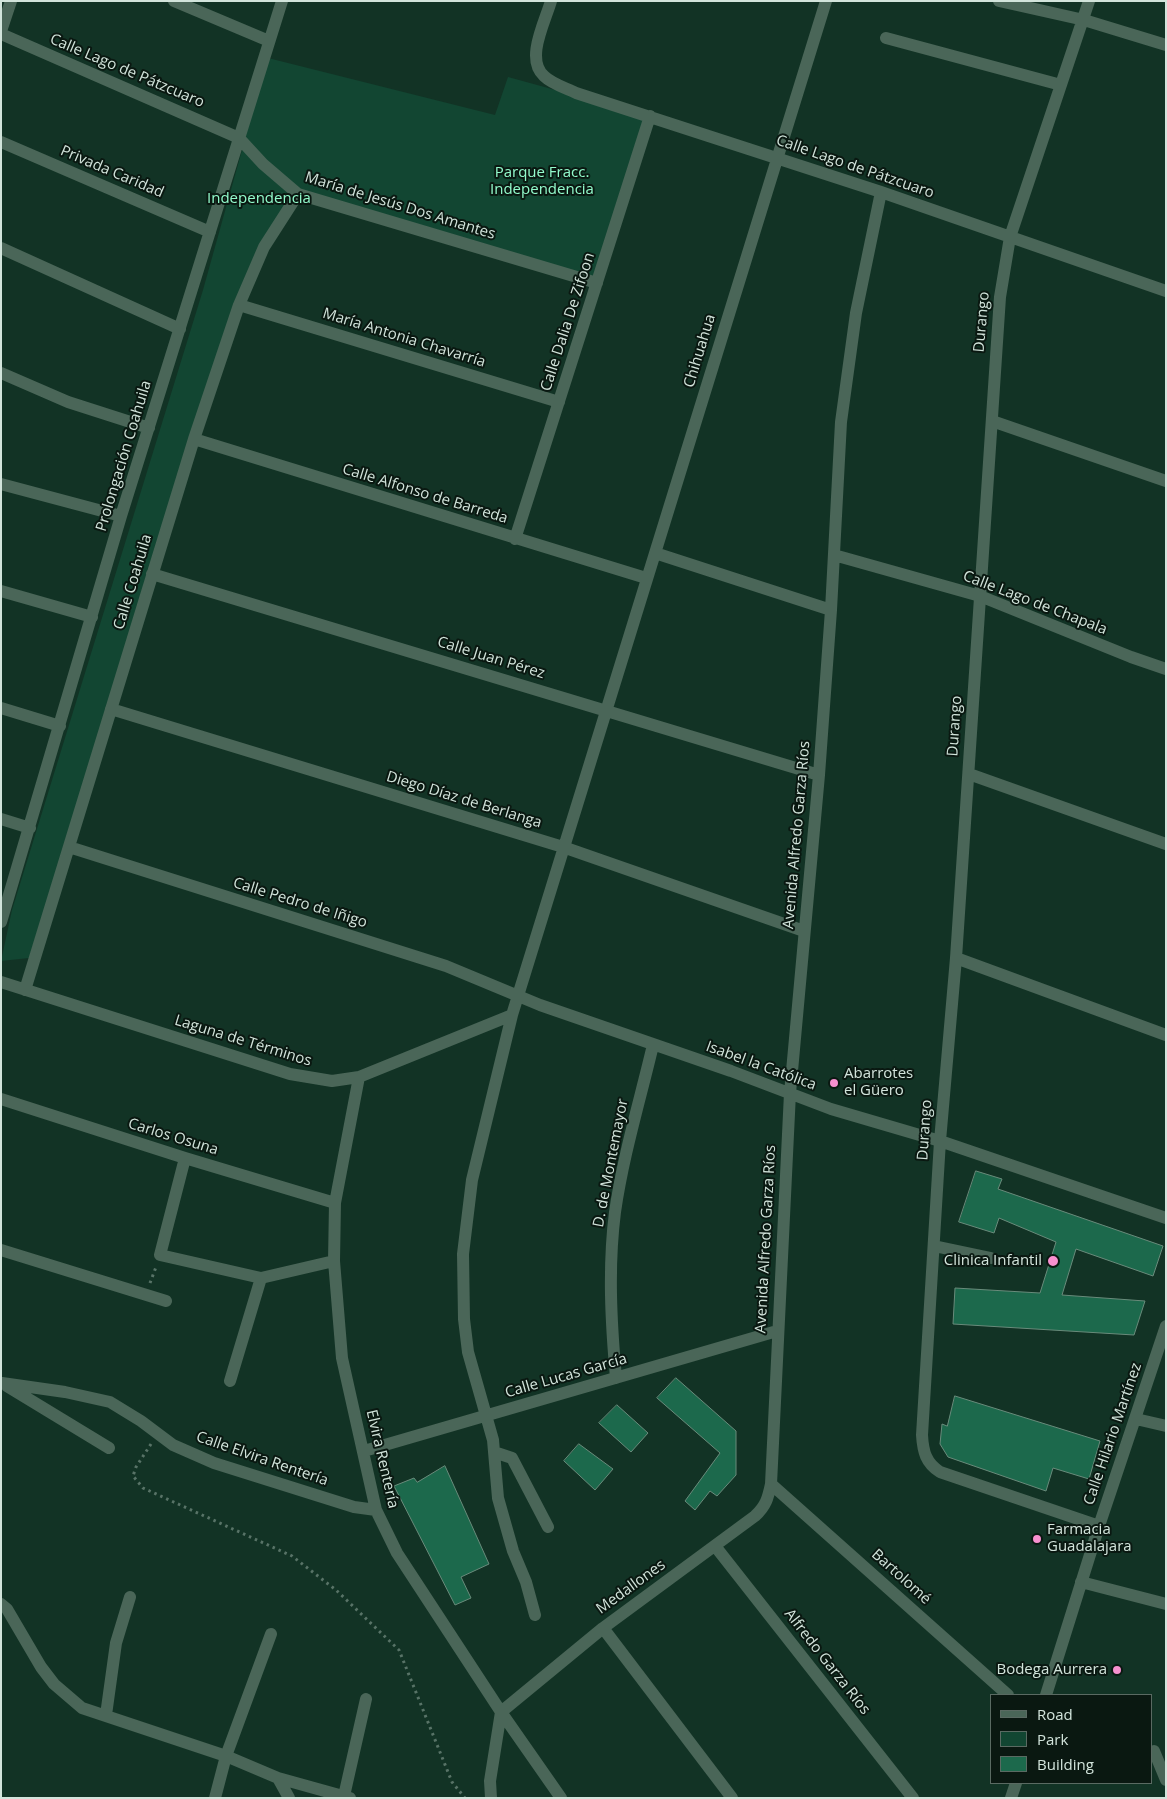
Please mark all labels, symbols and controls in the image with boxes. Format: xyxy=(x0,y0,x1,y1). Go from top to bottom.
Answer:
street label: Calle Lago de Pátzcuaro xyxy=(47,30,207,112)
street label: Calle Lago de Pátzcuaro xyxy=(774,131,936,203)
street label: Privada Caridad xyxy=(58,142,166,202)
park label: Parque Fracc. Independencia xyxy=(490,164,594,199)
street label: María de Jesús Dos Amantes xyxy=(303,168,497,244)
park label: Independencia xyxy=(207,190,311,208)
street label: Calle Dalia De Zifoon xyxy=(537,250,599,394)
street label: Durango xyxy=(970,291,994,353)
street label: María Antonia Chavarría xyxy=(320,305,488,371)
street label: Chihuahua xyxy=(680,312,720,390)
street label: Prolongación Coahuila xyxy=(92,378,156,534)
street label: Calle Alfonso de Barreda xyxy=(340,460,510,528)
street label: Calle Coahuila xyxy=(110,532,156,632)
street label: Calle Lago de Chapala xyxy=(960,567,1110,639)
street label: Calle Juan Pérez xyxy=(435,633,547,683)
street label: Durango xyxy=(944,695,966,757)
street label: Avenida Alfredo Garza Ríos xyxy=(780,740,814,930)
street label: Diego Díaz de Berlanga xyxy=(384,768,544,832)
street label: Calle Pedro de Iñigo xyxy=(231,874,369,932)
street label: Laguna de Términos xyxy=(172,1012,314,1070)
street label: Isabel la Católica xyxy=(703,1038,819,1094)
place label: Abarrotes el Güero xyxy=(844,1065,913,1100)
marker: Abarrotes el Güero xyxy=(828,1077,840,1089)
street label: D. de Montemayor xyxy=(590,1097,632,1229)
street label: Durango xyxy=(914,1099,936,1161)
street label: Carlos Osuna xyxy=(126,1115,220,1159)
street label: Avenida Alfredo Garza Ríos xyxy=(752,1144,780,1334)
place label: Clinica Infantil xyxy=(944,1252,1042,1270)
marker: Clinica Infantil xyxy=(1046,1254,1060,1268)
street label: Calle Lucas García xyxy=(503,1350,629,1402)
street label: Calle Hilario Martínez xyxy=(1080,1361,1146,1507)
street label: Elvira Rentería xyxy=(362,1408,402,1510)
street label: Calle Elvira Rentería xyxy=(194,1428,330,1490)
place label: Farmacia Guadalajara xyxy=(1047,1521,1132,1556)
marker: Farmacia Guadalajara xyxy=(1031,1533,1043,1545)
street label: Bartolomé xyxy=(868,1546,934,1608)
street label: Medallones xyxy=(593,1556,669,1618)
street label: Alfredo Garza Ríos xyxy=(780,1606,874,1718)
place label: Bodega Aurrera xyxy=(996,1661,1107,1679)
marker: Bodega Aurrera xyxy=(1111,1664,1123,1676)
legend xyxy=(990,1694,1152,1784)
text: Road xyxy=(1037,1704,1073,1724)
text: Park xyxy=(1037,1729,1068,1749)
text: Building xyxy=(1037,1754,1094,1774)

